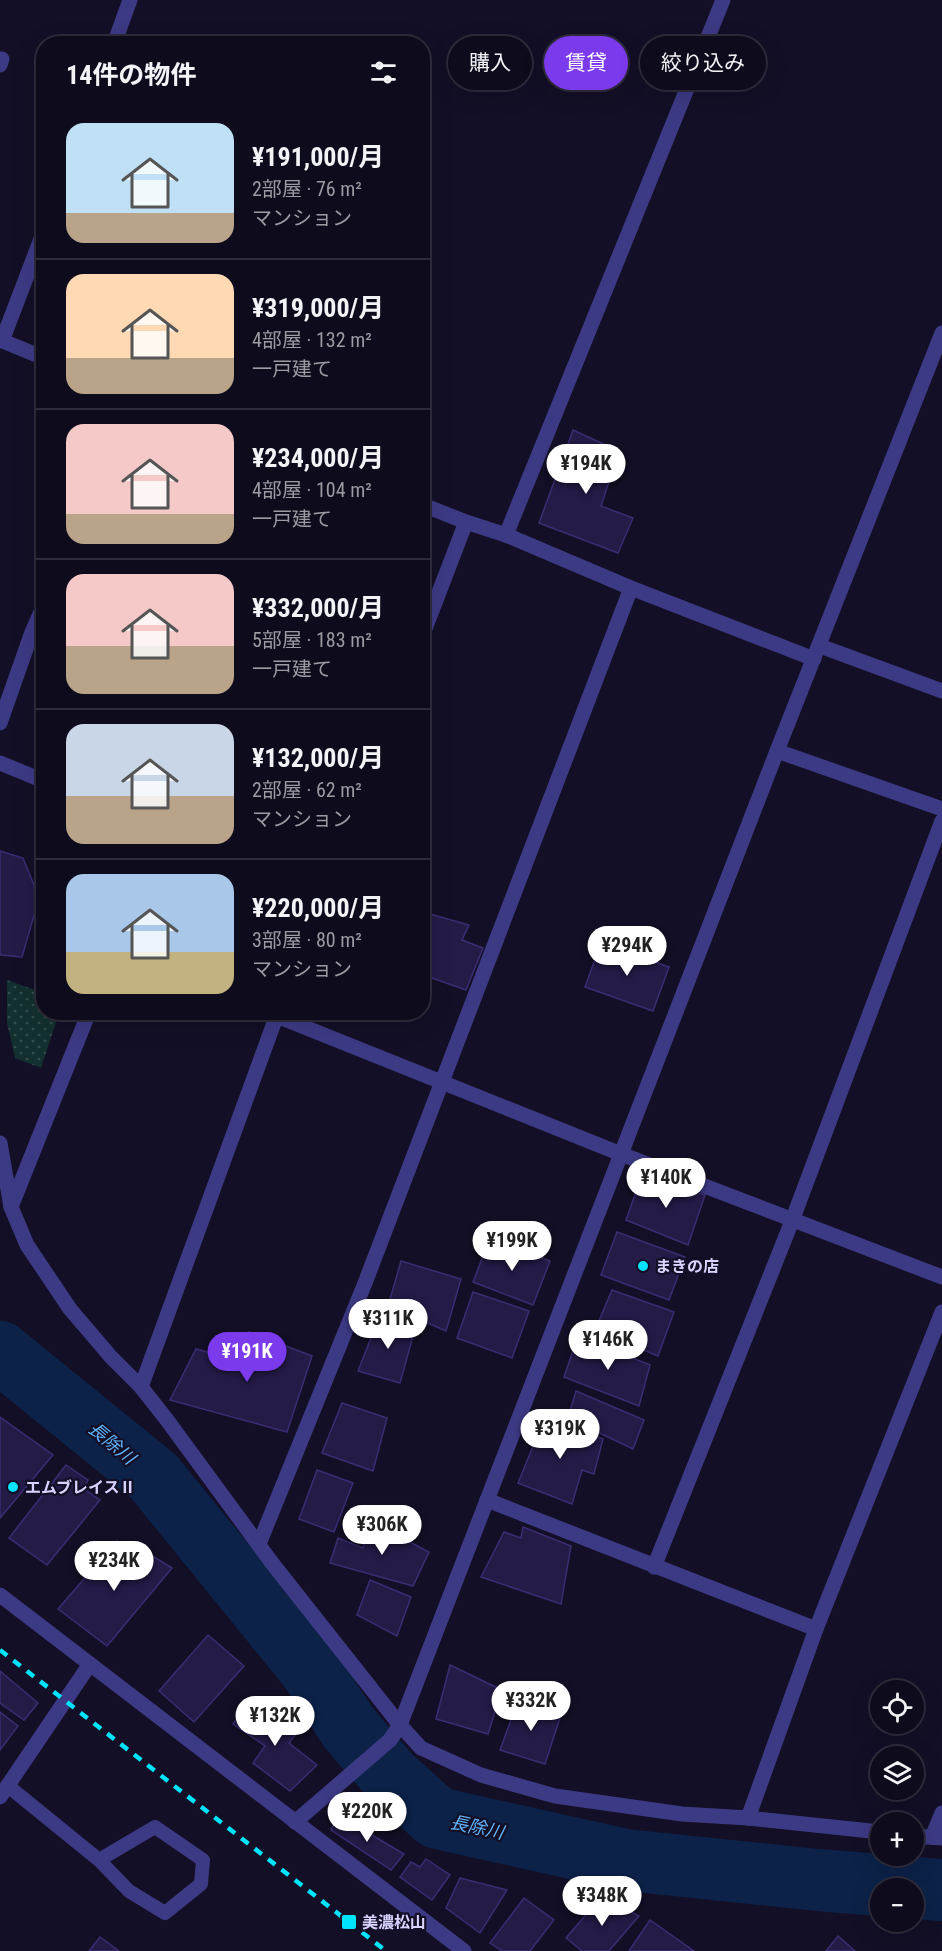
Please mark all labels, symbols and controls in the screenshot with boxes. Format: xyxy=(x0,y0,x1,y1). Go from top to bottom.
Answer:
chip: 購入 xyxy=(448,36,532,90)
chip: 賃貸 xyxy=(544,36,628,90)
chip: 絞り込み xyxy=(640,36,766,90)
icon: filters xyxy=(367,56,400,89)
text: 14件の物件 xyxy=(66,60,196,90)
text: ¥191,000/月 xyxy=(252,142,384,172)
icon: home xyxy=(114,147,186,219)
text: 2部屋 · 76 m² xyxy=(252,177,362,201)
text: マンション xyxy=(252,206,352,230)
text: ¥319,000/月 xyxy=(252,293,384,323)
icon: home xyxy=(114,298,186,370)
text: 4部屋 · 132 m² xyxy=(252,328,372,352)
text: 一戸建て xyxy=(252,357,332,381)
text: ¥234,000/月 xyxy=(252,443,384,473)
pin: ¥194K xyxy=(544,444,628,495)
icon: home xyxy=(114,448,186,520)
text: ¥194K xyxy=(561,451,611,475)
text: 4部屋 · 104 m² xyxy=(252,478,372,502)
text: 一戸建て xyxy=(252,507,332,531)
text: ¥332,000/月 xyxy=(252,593,384,623)
icon: home xyxy=(114,598,186,670)
text: 5部屋 · 183 m² xyxy=(252,628,372,652)
text: 一戸建て xyxy=(252,657,332,681)
text: ¥132,000/月 xyxy=(252,743,384,773)
icon: home xyxy=(114,748,186,820)
text: 2部屋 · 62 m² xyxy=(252,778,362,802)
text: マンション xyxy=(252,807,352,831)
text: ¥220,000/月 xyxy=(252,893,384,923)
icon: home xyxy=(114,898,186,970)
pin: ¥294K xyxy=(585,926,669,977)
text: 3部屋 · 80 m² xyxy=(252,928,362,952)
text: ¥294K xyxy=(602,933,652,957)
text: マンション xyxy=(252,957,352,981)
pin: ¥140K xyxy=(624,1158,708,1209)
text: ¥140K xyxy=(641,1165,691,1189)
pin: ¥199K xyxy=(470,1221,554,1272)
text: ¥199K xyxy=(487,1228,537,1252)
place label: まきの店 xyxy=(655,1257,719,1276)
marker: まきの店 xyxy=(636,1259,650,1273)
pin: ¥311K xyxy=(346,1299,430,1350)
text: ¥311K xyxy=(363,1306,413,1330)
pin: ¥146K xyxy=(566,1320,650,1371)
text: ¥146K xyxy=(583,1327,633,1351)
pin: ¥191K xyxy=(205,1332,289,1383)
text: ¥191K xyxy=(222,1339,272,1363)
pin: ¥319K xyxy=(518,1409,602,1460)
text: ¥319K xyxy=(535,1416,585,1440)
water label: 長除川 xyxy=(85,1418,141,1470)
place label: エムブレイスⅡ xyxy=(25,1478,136,1497)
marker: エムブレイスⅡ xyxy=(6,1480,20,1494)
pin: ¥306K xyxy=(340,1505,424,1556)
text: ¥306K xyxy=(357,1512,407,1536)
pin: ¥234K xyxy=(72,1541,156,1592)
text: ¥234K xyxy=(89,1548,139,1572)
map controls xyxy=(870,1680,924,1932)
button: locate xyxy=(870,1680,924,1734)
pin: ¥332K xyxy=(489,1681,573,1732)
text: ¥332K xyxy=(506,1688,556,1712)
pin: ¥132K xyxy=(233,1696,317,1747)
text: ¥132K xyxy=(250,1703,300,1727)
button: layers xyxy=(870,1746,924,1800)
pin: ¥220K xyxy=(325,1792,409,1843)
text: ¥220K xyxy=(342,1799,392,1823)
water label: 長除川 xyxy=(448,1811,508,1843)
button: + xyxy=(870,1812,924,1866)
pin: ¥348K xyxy=(560,1876,644,1927)
button: − xyxy=(870,1878,924,1932)
text: ¥348K xyxy=(577,1883,627,1907)
marker: 美濃松山 xyxy=(340,1913,358,1931)
place label: 美濃松山 xyxy=(362,1913,426,1932)

